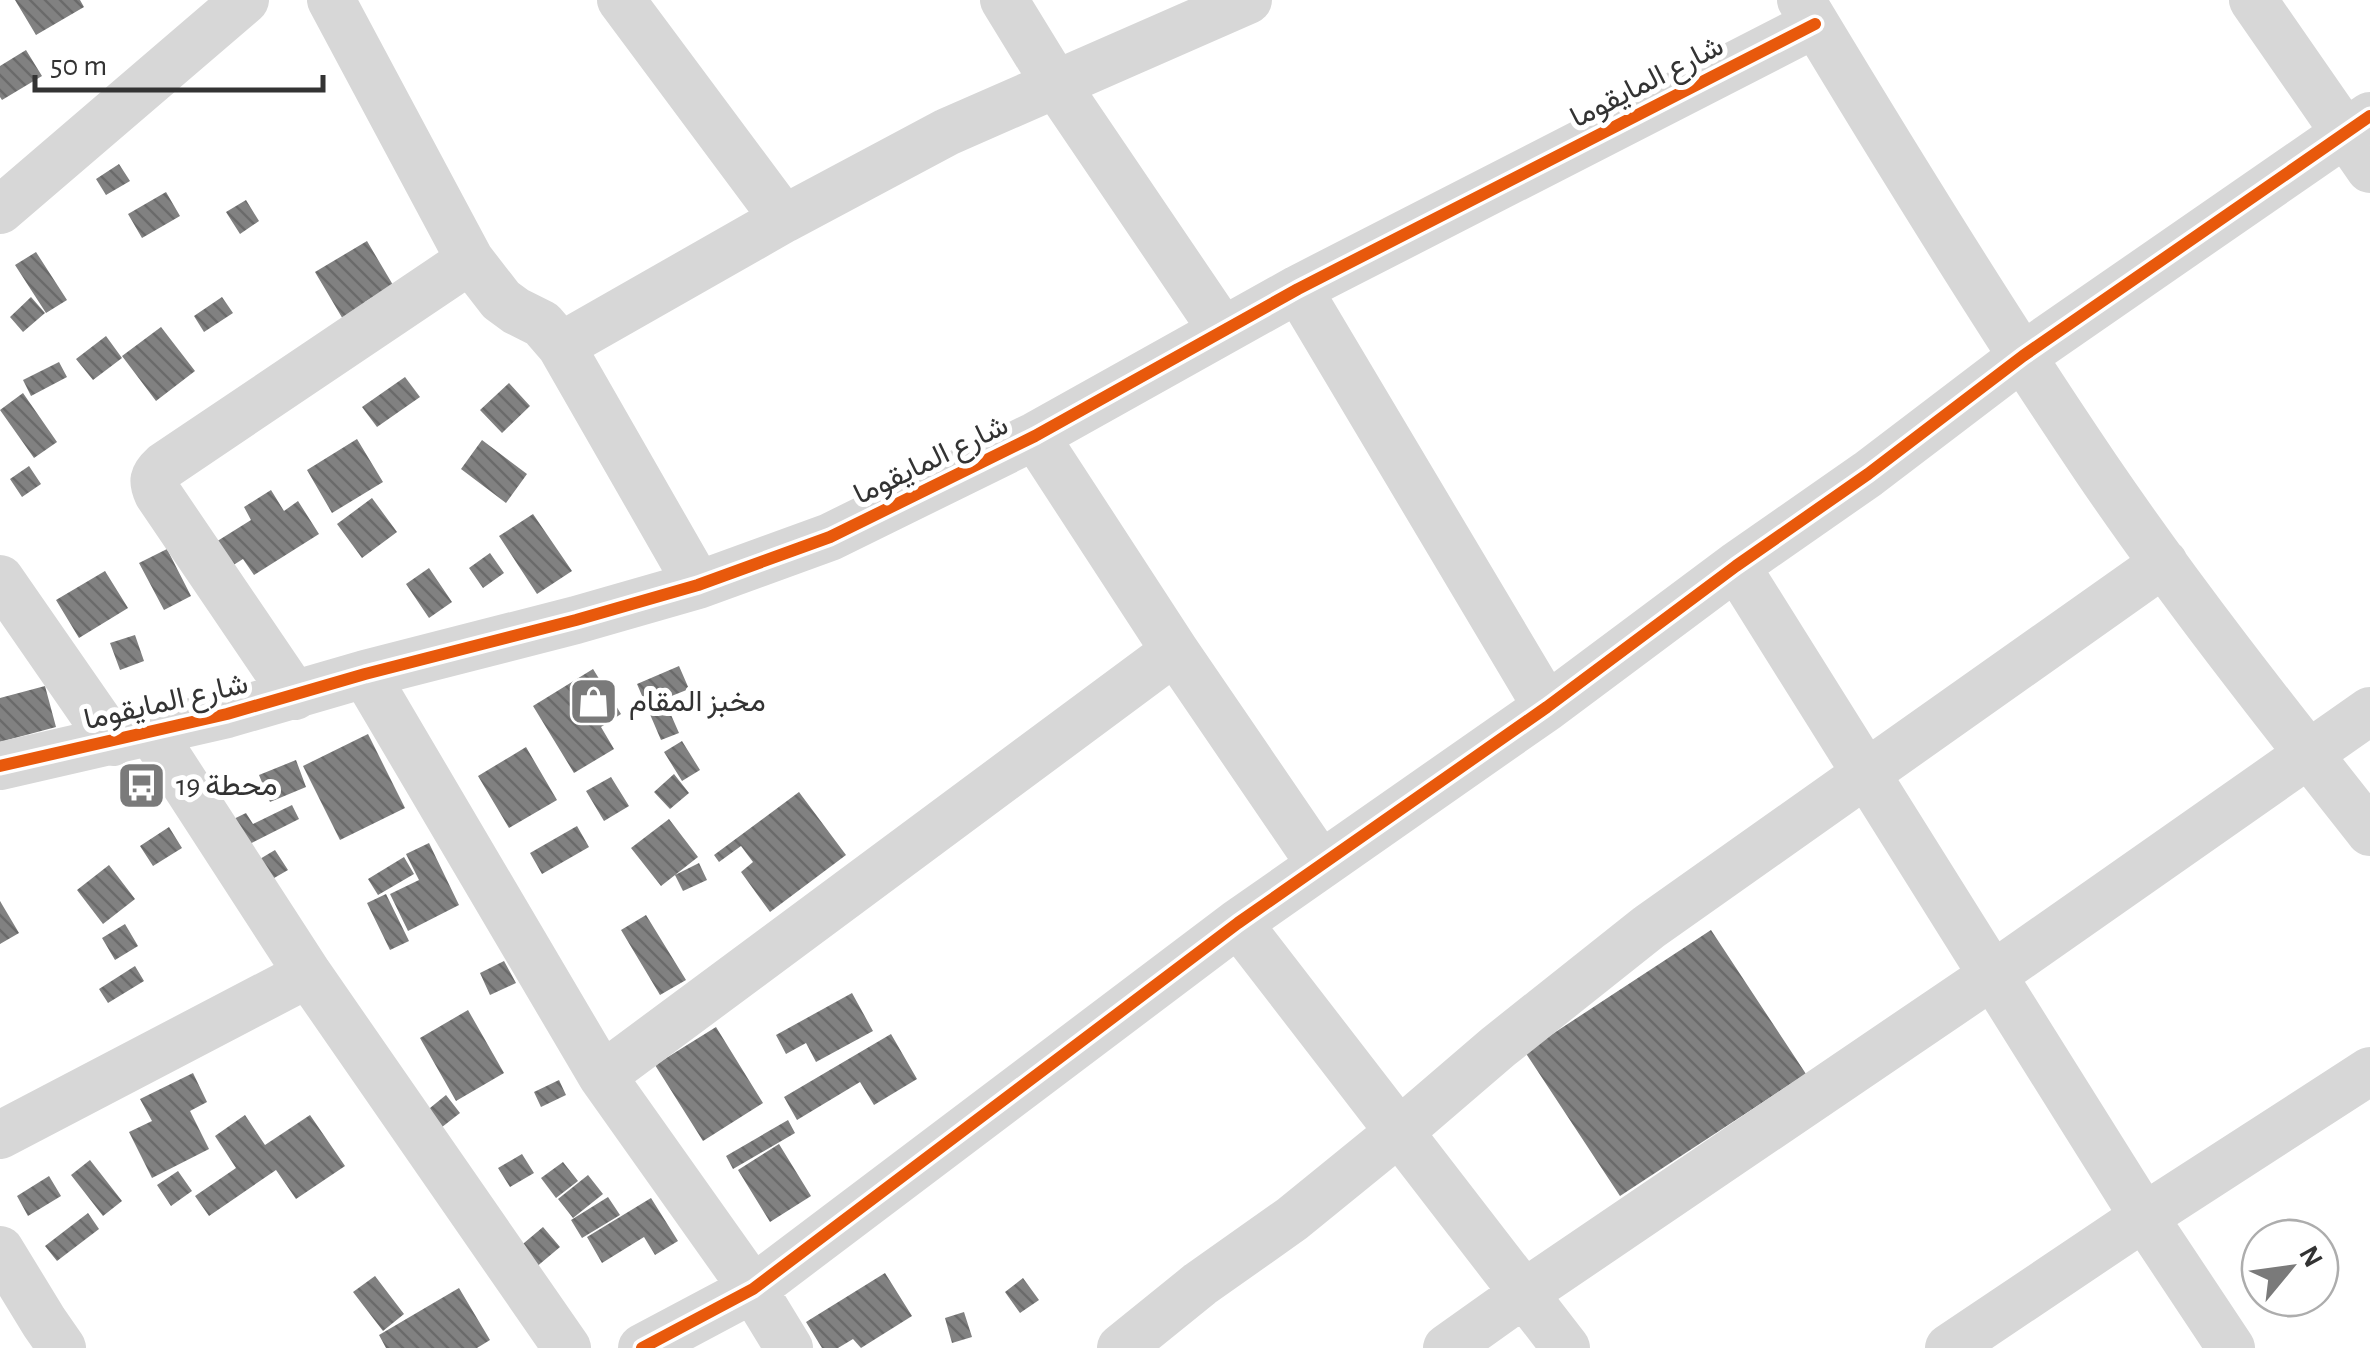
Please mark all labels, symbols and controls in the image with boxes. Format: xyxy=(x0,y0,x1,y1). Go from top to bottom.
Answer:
scale bar xyxy=(35,30,322,92)
street label: شارع المايقوما xyxy=(1566,31,1730,137)
text: 50 m xyxy=(50,51,107,81)
street label: شارع المايقوما xyxy=(849,410,1015,514)
street label: شارع المايقوما xyxy=(81,669,252,739)
shop icon: مخبز المقام xyxy=(568,676,620,728)
place label: مخبز المقام xyxy=(629,687,766,720)
bus stop icon: محطة 19 xyxy=(115,760,167,812)
place label: محطة 19 xyxy=(176,771,278,801)
north arrow xyxy=(2240,1218,2340,1318)
text: N xyxy=(2293,1242,2327,1272)

